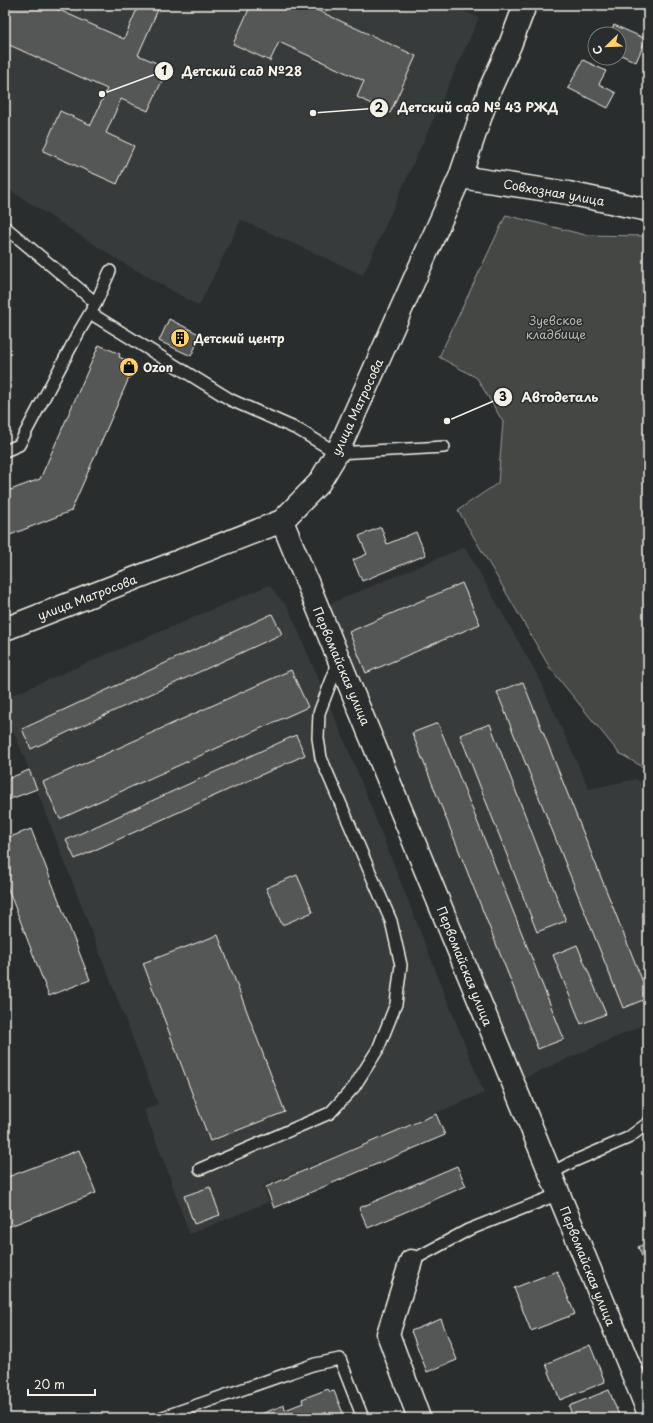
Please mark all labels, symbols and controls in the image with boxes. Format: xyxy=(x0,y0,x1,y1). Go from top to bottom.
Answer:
north arrow xyxy=(587,26,627,66)
text: С xyxy=(588,43,607,57)
callout: Детский сад №28 xyxy=(154,59,310,84)
text: 1 xyxy=(161,61,167,79)
text: Детский сад №28 xyxy=(181,61,302,80)
callout: Детский сад № 43 РЖД xyxy=(369,95,567,120)
text: Детский сад № 43 РЖД xyxy=(397,97,559,116)
text: 2 xyxy=(375,98,384,116)
street label: Совхозная улица xyxy=(502,174,606,210)
park label: Зуевское кладбище xyxy=(526,311,586,343)
building icon: Детский центр xyxy=(169,327,191,349)
place label: Детский центр xyxy=(193,329,285,347)
street label: улица Матросова xyxy=(327,355,388,458)
shop icon: Ozon xyxy=(118,356,140,378)
place label: Ozon xyxy=(143,358,173,376)
callout: Автодеталь xyxy=(493,385,606,410)
text: 3 xyxy=(499,387,507,405)
text: Автодеталь xyxy=(522,387,598,406)
street label: улица Матросова xyxy=(35,570,140,624)
street label: Первомайская улица xyxy=(309,604,375,729)
street label: Первомайская улица xyxy=(433,904,497,1029)
street label: Первомайская улица xyxy=(556,1204,620,1329)
scale bar xyxy=(28,1371,95,1397)
text: 20 m xyxy=(34,1375,65,1393)

